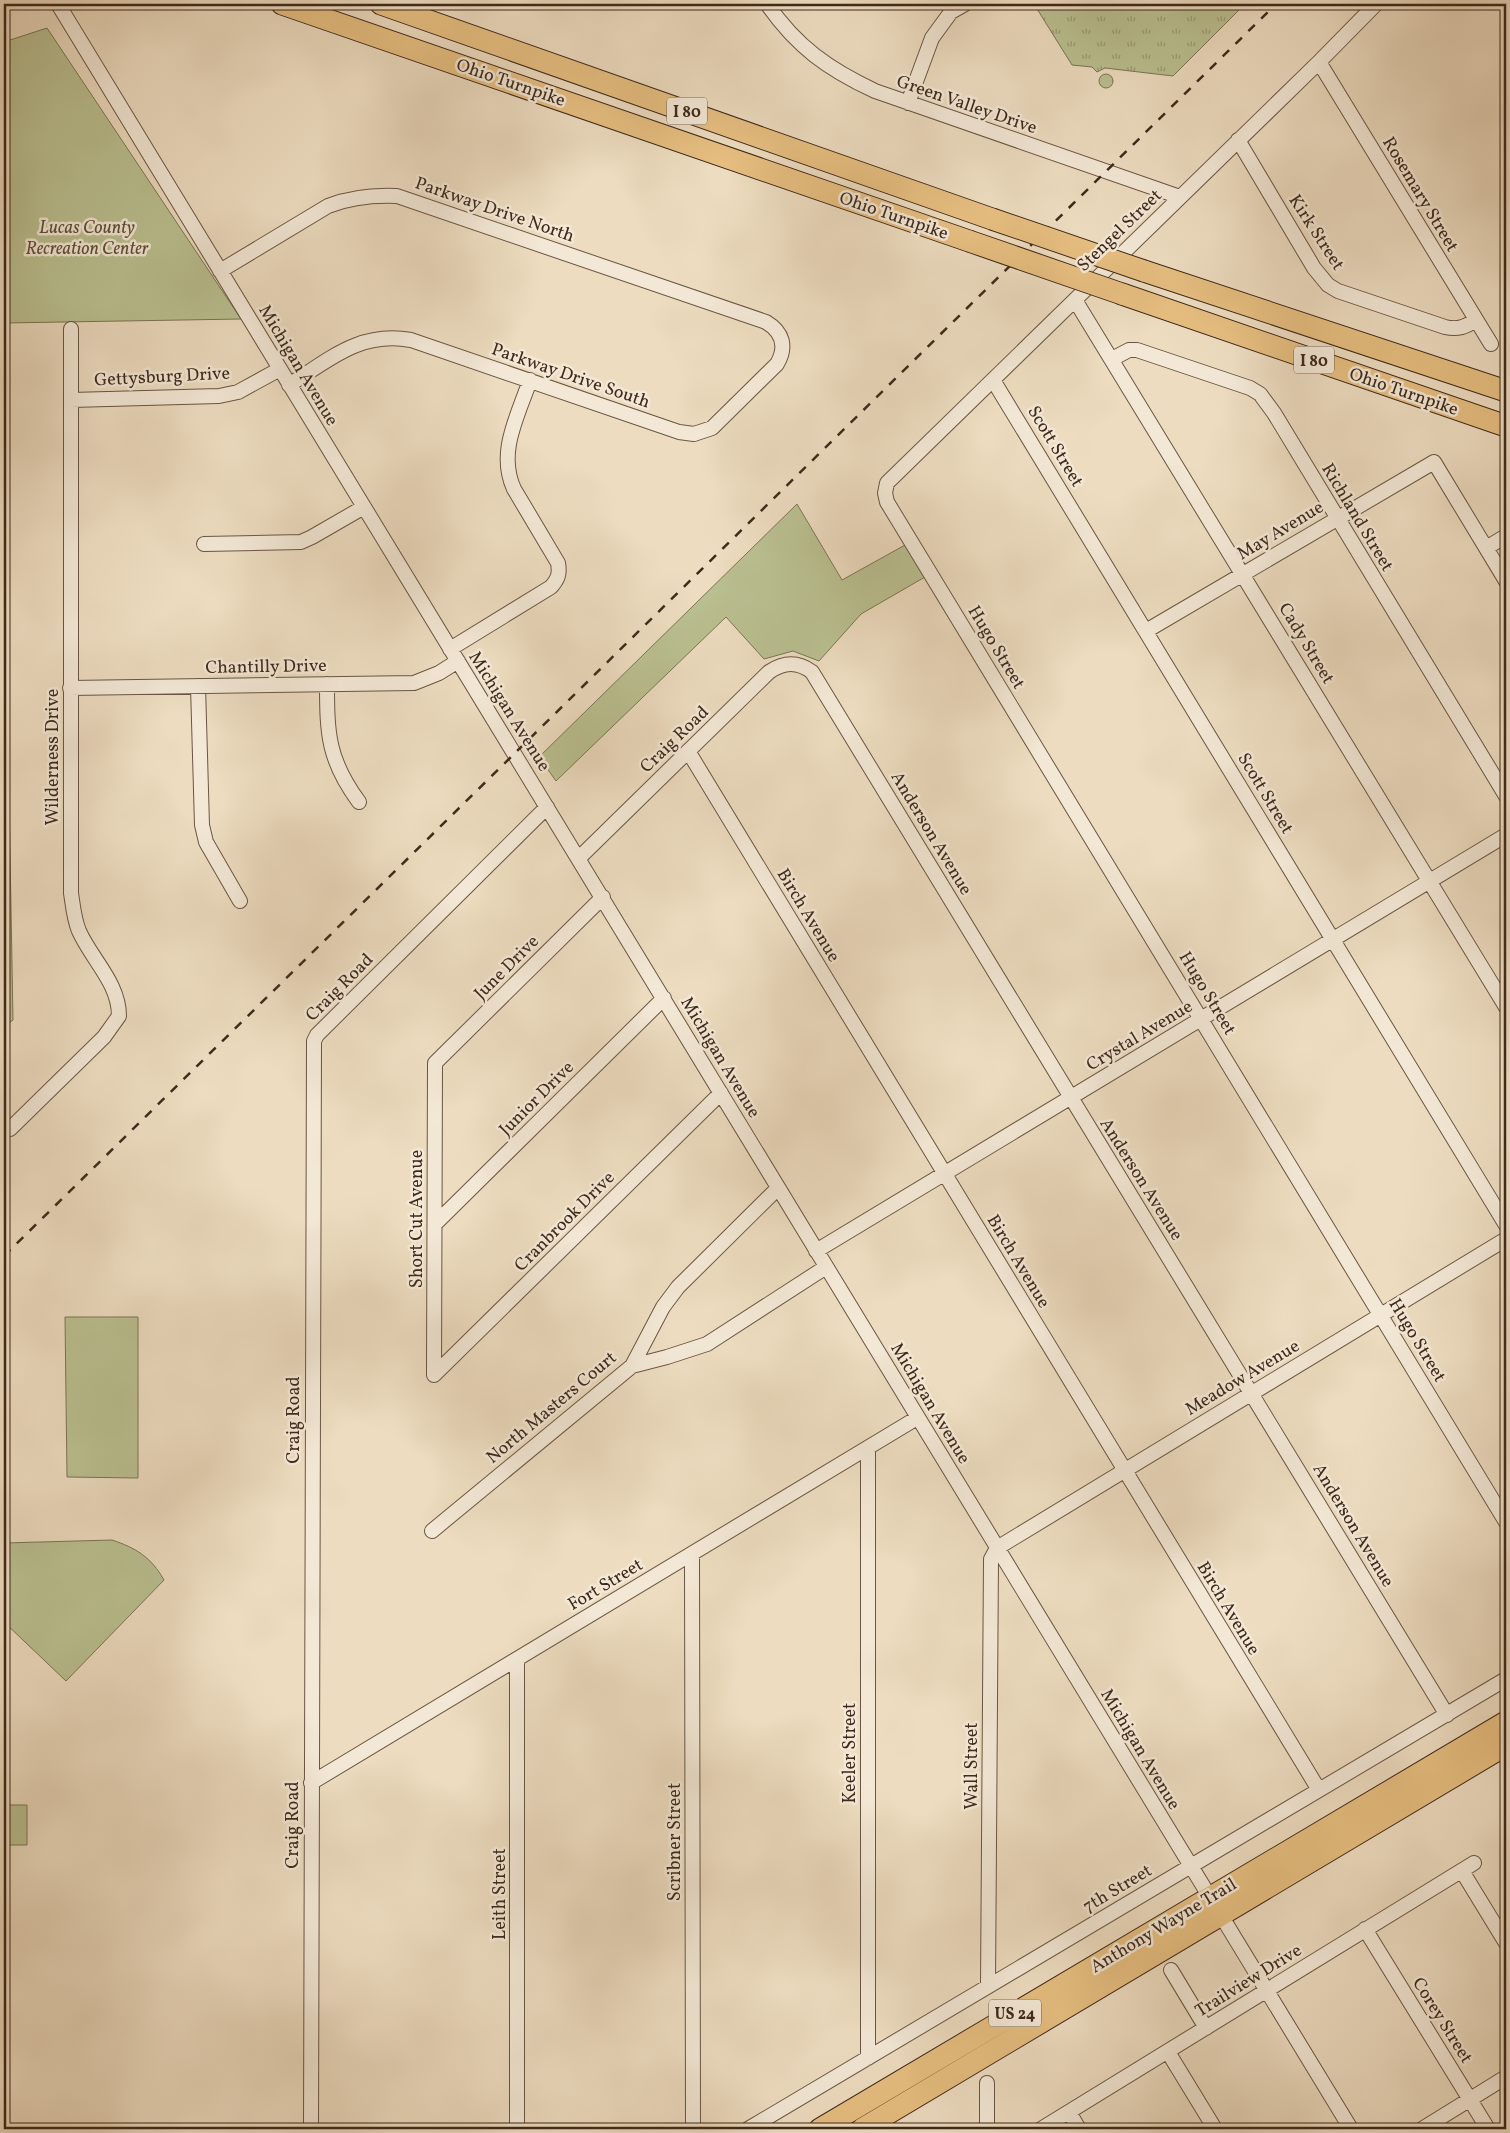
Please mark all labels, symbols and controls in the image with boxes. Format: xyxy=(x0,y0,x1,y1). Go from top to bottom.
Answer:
street label: Ohio Turnpike xyxy=(453,53,568,114)
street label: Green Valley Drive xyxy=(893,70,1040,141)
road number: I 80 xyxy=(667,98,707,124)
street label: Rosemary Street xyxy=(1375,133,1464,257)
street label: Parkway Drive North xyxy=(411,171,578,250)
street label: Stengel Street xyxy=(1072,184,1168,278)
street label: Ohio Turnpike xyxy=(836,186,951,247)
street label: Kirk Street xyxy=(1282,190,1350,276)
park label: Lucas County Recreation Center xyxy=(25,216,149,262)
street label: Michigan Avenue xyxy=(252,300,344,431)
street label: Parkway Drive South xyxy=(488,338,653,415)
road number: I 80 xyxy=(1294,346,1334,374)
street label: Gettysburg Drive xyxy=(94,361,231,394)
street label: Ohio Turnpike xyxy=(1346,362,1461,423)
street label: Scott Street xyxy=(1021,401,1089,492)
street label: Richland Street xyxy=(1315,459,1399,577)
street label: May Avenue xyxy=(1233,496,1329,567)
street label: Cady Street xyxy=(1272,598,1340,689)
street label: Hugo Street xyxy=(961,601,1030,694)
street label: Michigan Avenue xyxy=(462,647,556,777)
street label: Chantilly Drive xyxy=(205,654,327,681)
street label: Wilderness Drive xyxy=(41,689,66,825)
street label: Craig Road xyxy=(635,701,715,779)
street label: Scott Street xyxy=(1231,748,1299,839)
street label: Anderson Avenue xyxy=(884,767,978,900)
street label: Birch Avenue xyxy=(770,864,845,967)
street label: June Drive xyxy=(469,930,545,1006)
street label: Hugo Street xyxy=(1172,947,1241,1040)
street label: Craig Road xyxy=(300,948,380,1028)
street label: Michigan Avenue xyxy=(674,992,766,1123)
street label: Crystal Avenue xyxy=(1082,995,1198,1078)
street label: Junior Drive xyxy=(494,1056,580,1142)
street label: Anderson Avenue xyxy=(1093,1114,1188,1246)
street label: Short Cut Avenue xyxy=(405,1150,430,1288)
street label: Cranbrook Drive xyxy=(509,1166,621,1278)
street label: Birch Avenue xyxy=(980,1210,1055,1313)
street label: Hugo Street xyxy=(1382,1294,1451,1387)
street label: Meadow Avenue xyxy=(1181,1334,1305,1422)
street label: Michigan Avenue xyxy=(884,1338,976,1469)
street label: North Masters Court xyxy=(481,1346,623,1470)
street label: Craig Road xyxy=(282,1376,307,1464)
street label: Anderson Avenue xyxy=(1306,1459,1400,1592)
street label: Fort Street xyxy=(564,1553,648,1617)
street label: Birch Avenue xyxy=(1190,1557,1265,1660)
street label: Michigan Avenue xyxy=(1094,1684,1186,1815)
street label: Keeler Street xyxy=(838,1703,863,1803)
street label: Wall Street xyxy=(960,1722,985,1810)
street label: Craig Road xyxy=(281,1781,306,1869)
street label: Scribner Street xyxy=(663,1783,688,1901)
street label: Leith Street xyxy=(488,1848,513,1940)
street label: 7th Street xyxy=(1079,1859,1157,1920)
street label: Anthony Wayne Trail xyxy=(1086,1873,1242,1980)
street label: Trailview Drive xyxy=(1191,1939,1307,2024)
street label: Corey Street xyxy=(1405,1973,1478,2069)
road number: US 24 xyxy=(989,2000,1041,2026)

